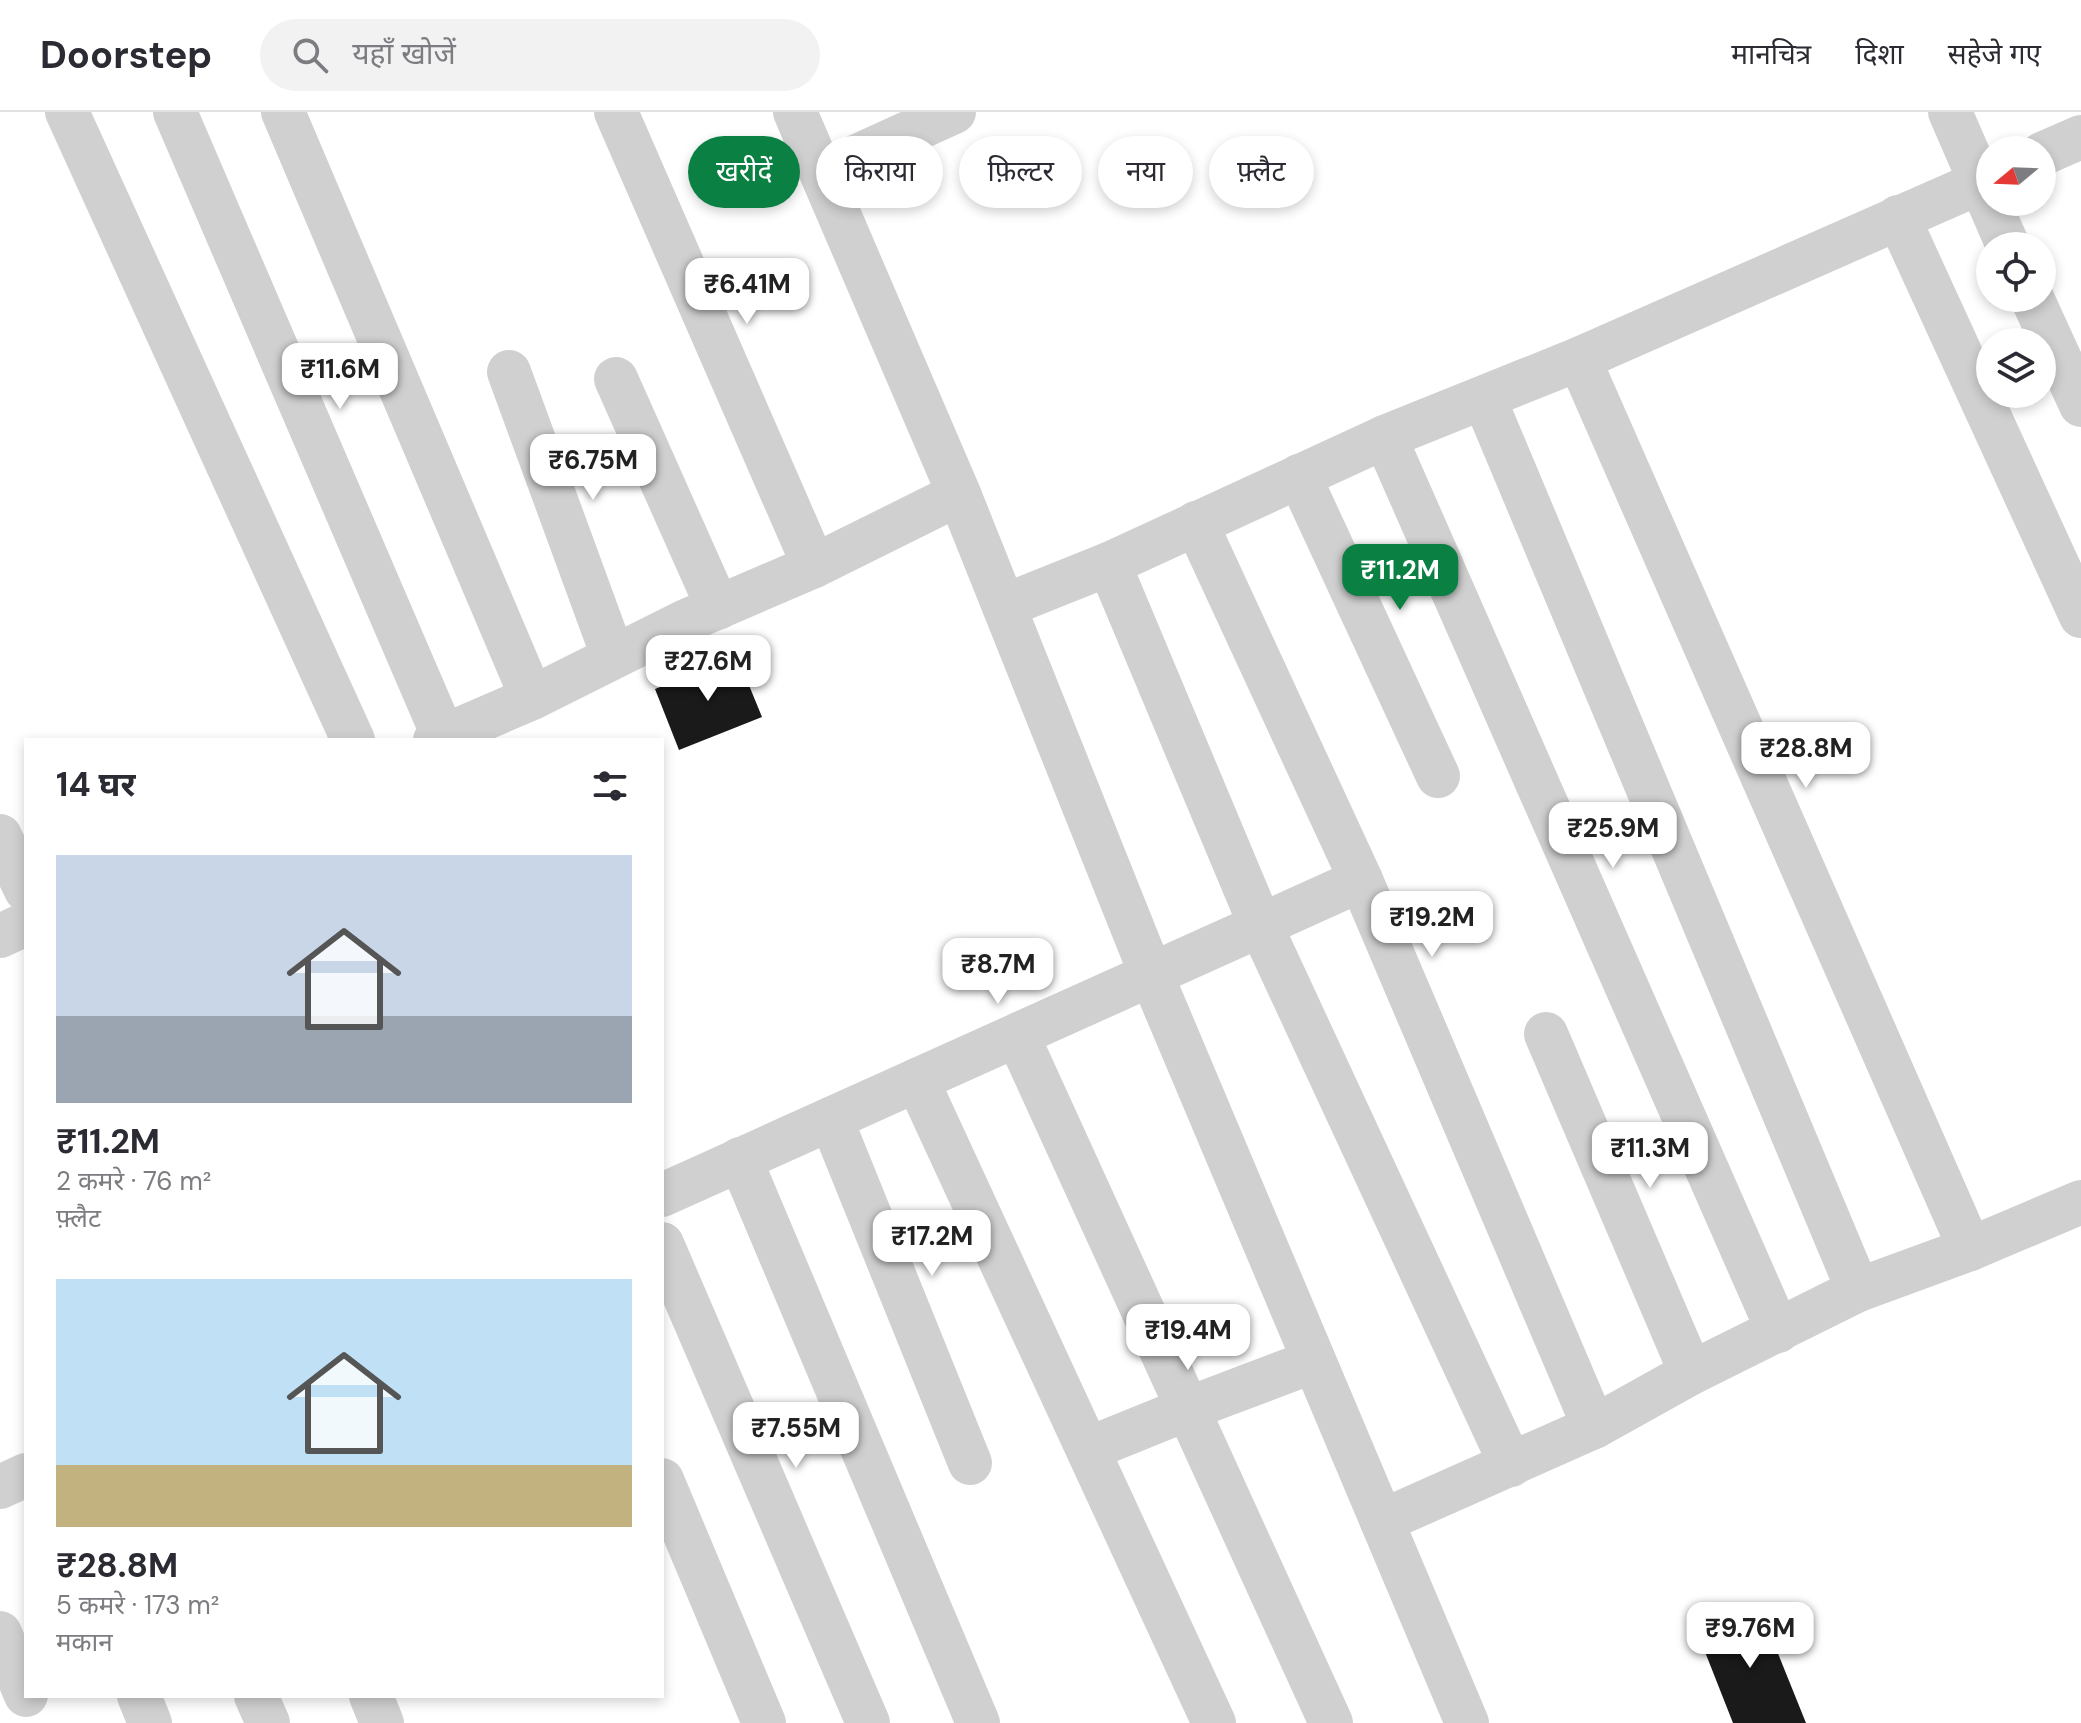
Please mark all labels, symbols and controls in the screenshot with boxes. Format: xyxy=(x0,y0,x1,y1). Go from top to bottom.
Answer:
search box xyxy=(260,19,820,91)
text: Doorstep xyxy=(40,30,212,80)
icon: search xyxy=(288,33,332,77)
text: यहाँ खोजें xyxy=(352,34,456,73)
text: मानचित्र xyxy=(1731,36,1811,73)
text: दिशा xyxy=(1855,36,1904,73)
text: सहेजे गए xyxy=(1948,36,2041,73)
chip: खरीदें xyxy=(688,136,800,208)
chip: किराया xyxy=(816,136,943,208)
chip: फ़िल्टर xyxy=(959,136,1082,208)
chip: नया xyxy=(1098,136,1193,208)
chip: फ़्लैट xyxy=(1209,136,1314,208)
north arrow xyxy=(1976,136,2056,216)
map controls xyxy=(1976,136,2056,408)
button: locate xyxy=(1976,232,2056,312)
pin: ₹6.41M xyxy=(682,258,812,326)
text: ₹6.41M xyxy=(703,267,791,301)
button: layers xyxy=(1976,328,2056,408)
pin: ₹11.6M xyxy=(275,343,405,411)
text: ₹11.6M xyxy=(300,352,380,386)
pin: ₹6.75M xyxy=(528,434,658,502)
text: ₹6.75M xyxy=(548,443,638,477)
pin: ₹11.2M xyxy=(1335,544,1465,612)
text: ₹11.2M xyxy=(1360,553,1440,587)
pin: ₹27.6M xyxy=(643,635,773,703)
text: ₹27.6M xyxy=(664,644,752,678)
pin: ₹28.8M xyxy=(1741,722,1871,790)
text: ₹28.8M xyxy=(1759,731,1853,765)
text: 14 घर xyxy=(56,762,136,807)
icon: filters xyxy=(588,764,632,808)
pin: ₹25.9M xyxy=(1548,802,1678,870)
text: ₹25.9M xyxy=(1567,811,1659,845)
pin: ₹19.2M xyxy=(1367,891,1497,959)
text: ₹19.2M xyxy=(1389,900,1475,934)
icon: home xyxy=(272,907,416,1051)
pin: ₹8.7M xyxy=(942,938,1054,1006)
text: ₹8.7M xyxy=(960,947,1036,981)
text: ₹11.2M xyxy=(56,1119,160,1164)
pin: ₹11.3M xyxy=(1585,1122,1715,1190)
text: ₹11.3M xyxy=(1610,1131,1690,1165)
text: 2 कमरे · 76 m² xyxy=(56,1164,211,1198)
text: फ़्लैट xyxy=(56,1201,101,1235)
pin: ₹17.2M xyxy=(867,1210,997,1278)
text: ₹17.2M xyxy=(891,1219,973,1253)
pin: ₹19.4M xyxy=(1123,1304,1253,1372)
text: ₹19.4M xyxy=(1144,1313,1232,1347)
icon: home xyxy=(272,1331,416,1475)
pin: ₹7.55M xyxy=(731,1402,861,1470)
text: ₹7.55M xyxy=(751,1411,841,1445)
text: ₹28.8M xyxy=(56,1543,178,1588)
text: 5 कमरे · 173 m² xyxy=(56,1588,219,1622)
pin: ₹9.76M xyxy=(1685,1602,1815,1670)
text: ₹9.76M xyxy=(1705,1611,1795,1645)
text: मकान xyxy=(56,1625,113,1659)

